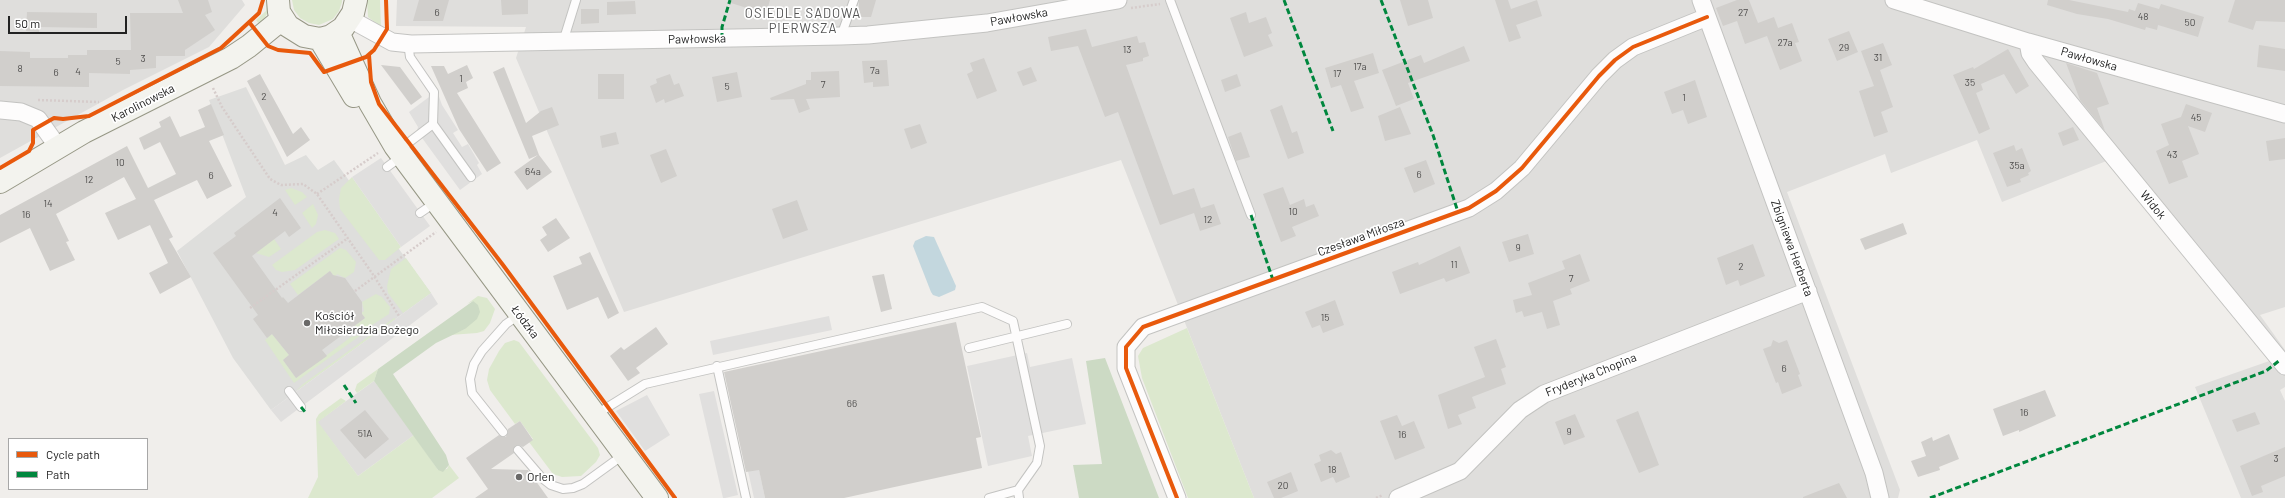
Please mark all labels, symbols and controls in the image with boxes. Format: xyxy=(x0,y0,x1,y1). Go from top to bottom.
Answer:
street label: Pawłowska xyxy=(989,5,1049,29)
district label: OSIEDLE SADOWA PIERWSZA xyxy=(745,6,861,37)
house number: 6 xyxy=(434,7,440,19)
house number: 27 xyxy=(1738,7,1748,19)
scale bar xyxy=(10,8,129,34)
house number: 48 xyxy=(2138,11,2148,23)
text: 50 m xyxy=(15,16,40,30)
house number: 50 xyxy=(2185,17,2195,29)
street label: Pawłowska xyxy=(668,31,726,47)
house number: 27a xyxy=(1777,37,1793,49)
house number: 29 xyxy=(1839,42,1849,54)
house number: 13 xyxy=(1123,44,1131,56)
street label: Pawłowska xyxy=(2059,44,2119,74)
house number: 31 xyxy=(1874,52,1882,64)
house number: 3 xyxy=(140,53,146,65)
house number: 5 xyxy=(115,56,121,68)
house number: 17a xyxy=(1353,61,1367,73)
house number: 8 xyxy=(17,63,23,75)
house number: 7a xyxy=(870,65,880,77)
house number: 4 xyxy=(75,66,81,78)
house number: 6 xyxy=(53,67,59,79)
house number: 17 xyxy=(1333,68,1341,80)
house number: 1 xyxy=(459,73,463,85)
house number: 35 xyxy=(1965,77,1975,89)
house number: 7 xyxy=(821,79,825,91)
street label: Karolinowska xyxy=(109,81,177,125)
house number: 5 xyxy=(724,81,730,93)
house number: 2 xyxy=(261,91,267,103)
house number: 1 xyxy=(1682,92,1686,104)
house number: 45 xyxy=(2191,112,2201,124)
house number: 43 xyxy=(2167,149,2177,161)
house number: 10 xyxy=(115,157,125,169)
house number: 35a xyxy=(2009,160,2025,172)
house number: 64a xyxy=(525,166,541,178)
house number: 6 xyxy=(1416,169,1422,181)
house number: 6 xyxy=(208,170,214,182)
house number: 12 xyxy=(85,174,93,186)
street label: Widok xyxy=(2137,188,2169,222)
house number: 14 xyxy=(43,198,53,210)
street label: Zbigniewa Herberta xyxy=(1768,198,1816,298)
house number: 10 xyxy=(1288,206,1298,218)
house number: 4 xyxy=(272,207,278,219)
house number: 16 xyxy=(22,209,30,221)
house number: 12 xyxy=(1204,214,1212,226)
street label: Czesława Miłosza xyxy=(1316,215,1406,259)
house number: 9 xyxy=(1515,242,1521,254)
house number: 11 xyxy=(1450,259,1458,271)
house number: 2 xyxy=(1738,261,1744,273)
house number: 7 xyxy=(1569,273,1573,285)
street label: Łódzka xyxy=(508,303,542,341)
place label: Kościół Miłosierdzia Bożego xyxy=(315,309,419,337)
house number: 15 xyxy=(1321,312,1329,324)
marker: Kościół Miłosierdzia Bożego xyxy=(302,318,312,328)
street label: Fryderyka Chopina xyxy=(1543,350,1639,400)
house number: 6 xyxy=(1781,363,1787,375)
house number: 66 xyxy=(847,398,857,410)
house number: 16 xyxy=(2020,407,2028,419)
house number: 9 xyxy=(1566,426,1572,438)
house number: 51A xyxy=(358,428,372,440)
house number: 16 xyxy=(1398,429,1406,441)
legend xyxy=(8,438,148,490)
text: Cycle path xyxy=(46,447,100,461)
house number: 3 xyxy=(2273,453,2279,465)
house number: 18 xyxy=(1328,464,1336,476)
text: Path xyxy=(46,467,70,481)
place label: Orlen xyxy=(527,470,554,484)
marker: Orlen xyxy=(514,472,524,482)
house number: 20 xyxy=(1277,480,1289,492)

